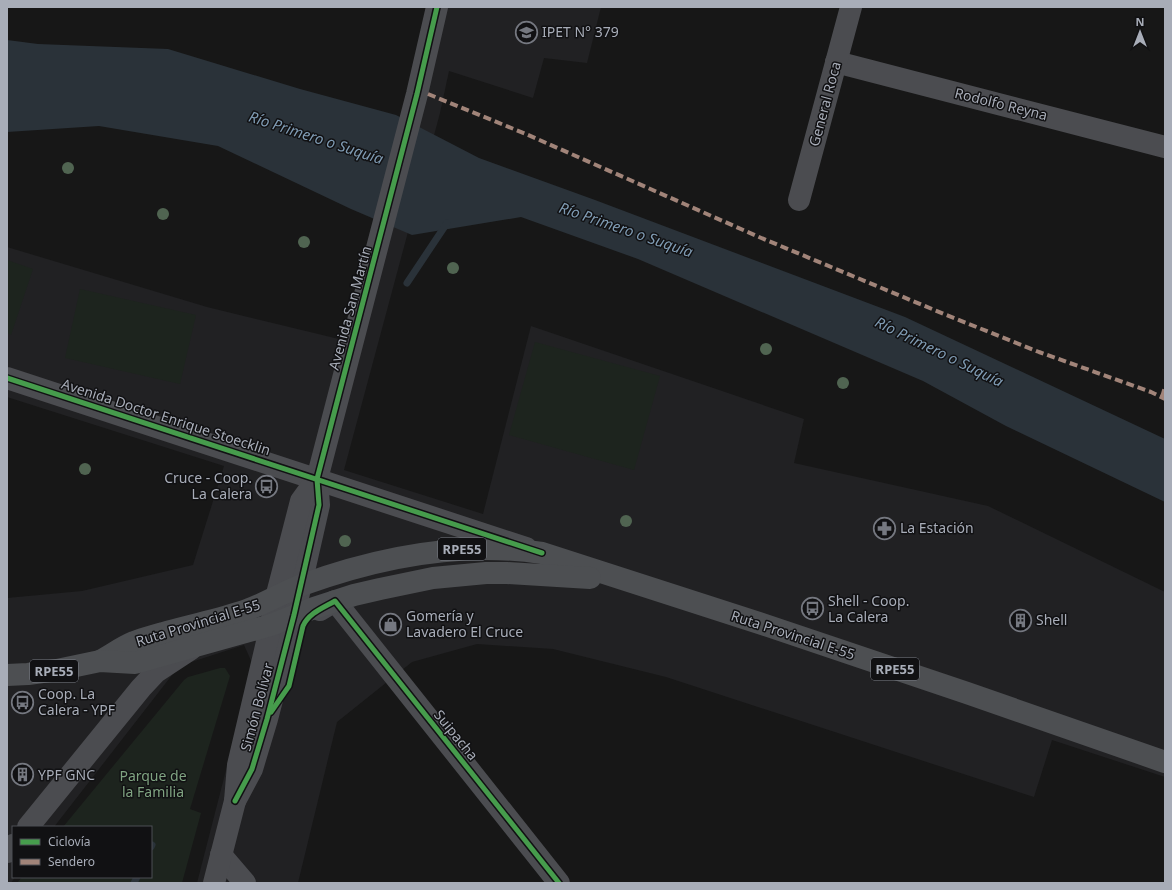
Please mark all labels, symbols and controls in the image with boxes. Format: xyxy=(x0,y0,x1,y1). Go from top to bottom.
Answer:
north arrow xyxy=(1120,12,1160,52)
text: N xyxy=(1136,14,1144,29)
school or university icon: IPET N° 379 xyxy=(513,19,539,45)
place label: IPET N° 379 xyxy=(542,22,619,41)
street label: General Roca xyxy=(804,59,845,148)
street label: Rodolfo Reyna xyxy=(953,83,1049,124)
water label: Río Primero o Suquía xyxy=(247,106,386,168)
water label: Río Primero o Suquía xyxy=(557,197,696,261)
street label: Avenida San Martín xyxy=(324,244,375,372)
water label: Río Primero o Suquía xyxy=(872,311,1007,391)
street label: Avenida Doctor Enrique Stoecklin xyxy=(59,374,273,459)
place label: Cruce - Coop. La Calera xyxy=(164,468,252,503)
bus stop icon: Cruce - Coop. La Calera xyxy=(254,473,280,499)
pharmacy icon: La Estación xyxy=(871,515,897,541)
place label: La Estación xyxy=(900,518,974,537)
road number: RPE55 xyxy=(438,538,486,560)
place label: Shell - Coop. La Calera xyxy=(828,591,909,626)
street label: Ruta Provincial E-55 xyxy=(133,595,262,650)
bus stop icon: Shell - Coop. La Calera xyxy=(799,596,825,622)
place label: Gomería y Lavadero El Cruce xyxy=(406,606,523,641)
street label: Ruta Provincial E-55 xyxy=(729,606,858,664)
building icon: Shell xyxy=(1008,607,1034,633)
place label: Shell xyxy=(1036,610,1067,629)
shop icon: Gomería y Lavadero El Cruce xyxy=(377,611,403,637)
road number: RPE55 xyxy=(871,658,919,680)
road number: RPE55 xyxy=(30,660,78,682)
street label: Simón Bolívar xyxy=(236,660,277,753)
place label: Coop. La Calera - YPF xyxy=(38,684,115,719)
bus stop icon: Coop. La Calera - YPF xyxy=(10,689,36,715)
street label: Suipacha xyxy=(430,706,483,764)
building icon: YPF GNC xyxy=(10,762,36,788)
place label: YPF GNC xyxy=(38,765,95,784)
park label: Parque de la Familia xyxy=(119,766,187,801)
legend xyxy=(12,826,152,878)
text: Ciclovía xyxy=(48,833,90,850)
text: Sendero xyxy=(48,853,95,870)

